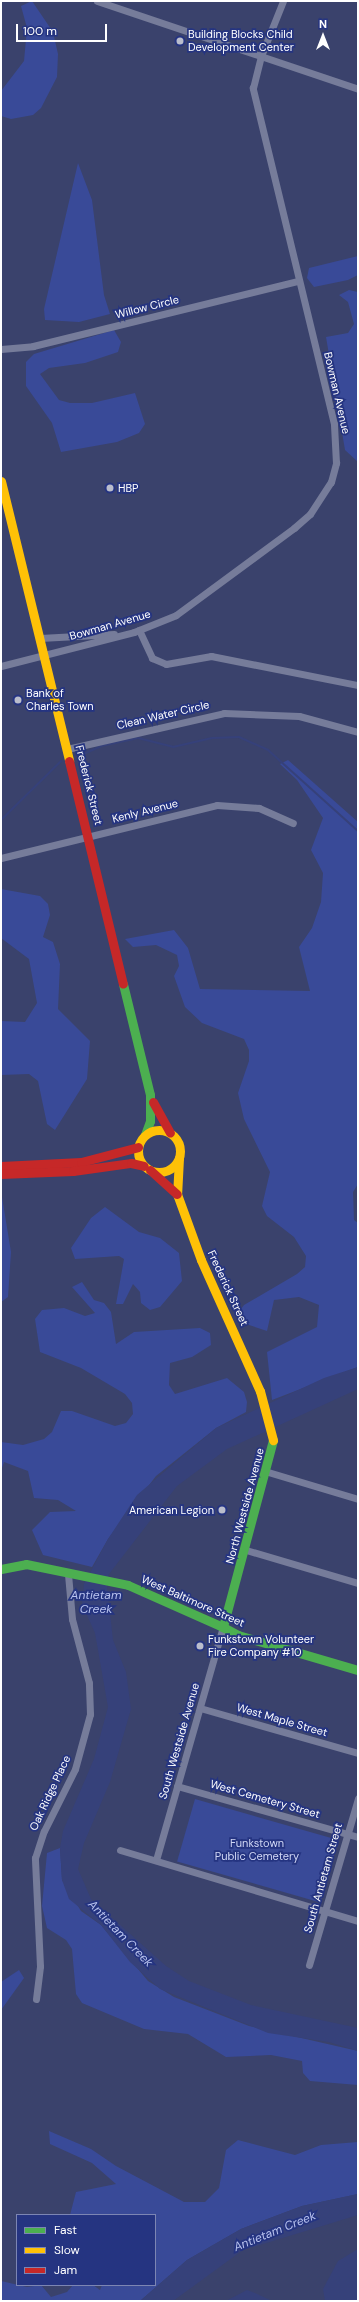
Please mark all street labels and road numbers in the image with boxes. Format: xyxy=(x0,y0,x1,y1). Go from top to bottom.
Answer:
street label: Willow Circle xyxy=(114,293,180,321)
street label: Bowman Avenue xyxy=(321,351,353,435)
street label: Bowman Avenue xyxy=(68,607,152,643)
street label: Clean Water Circle xyxy=(115,698,211,732)
street label: Frederick Street xyxy=(73,744,105,826)
street label: Kenly Avenue xyxy=(111,796,179,826)
street label: Frederick Street xyxy=(205,1248,251,1328)
street label: North Westside Avenue xyxy=(223,1447,267,1565)
street label: West Baltimore Street xyxy=(139,1572,247,1630)
street label: South Westside Avenue xyxy=(156,1681,202,1801)
street label: West Maple Street xyxy=(235,1701,329,1739)
street label: Oak Ridge Place xyxy=(27,1753,73,1833)
street label: West Cemetery Street xyxy=(209,1777,321,1821)
street label: South Antietam Street xyxy=(301,1822,345,1934)

